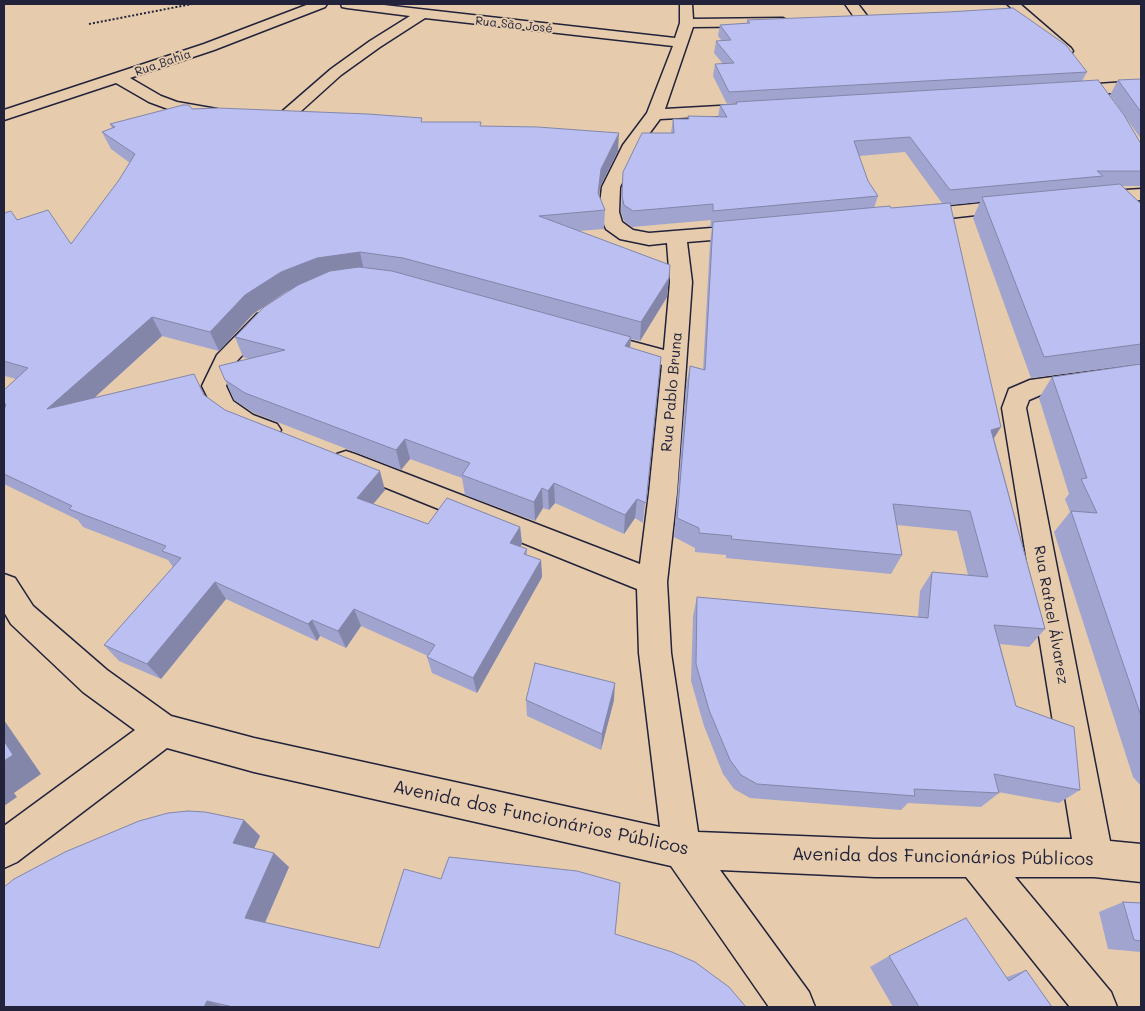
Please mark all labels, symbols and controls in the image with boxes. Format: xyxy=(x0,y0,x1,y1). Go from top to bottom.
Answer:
street label: Rua São José xyxy=(475,14,553,36)
street label: Rua Bahía xyxy=(133,47,193,79)
street label: Rua Pablo Bruna xyxy=(658,331,686,453)
street label: Rua Rafael Álvarez xyxy=(1030,544,1072,686)
street label: Avenida dos Funcionários Públicos xyxy=(391,776,691,860)
street label: Avenida dos Funcionários Públicos xyxy=(792,844,1094,870)

